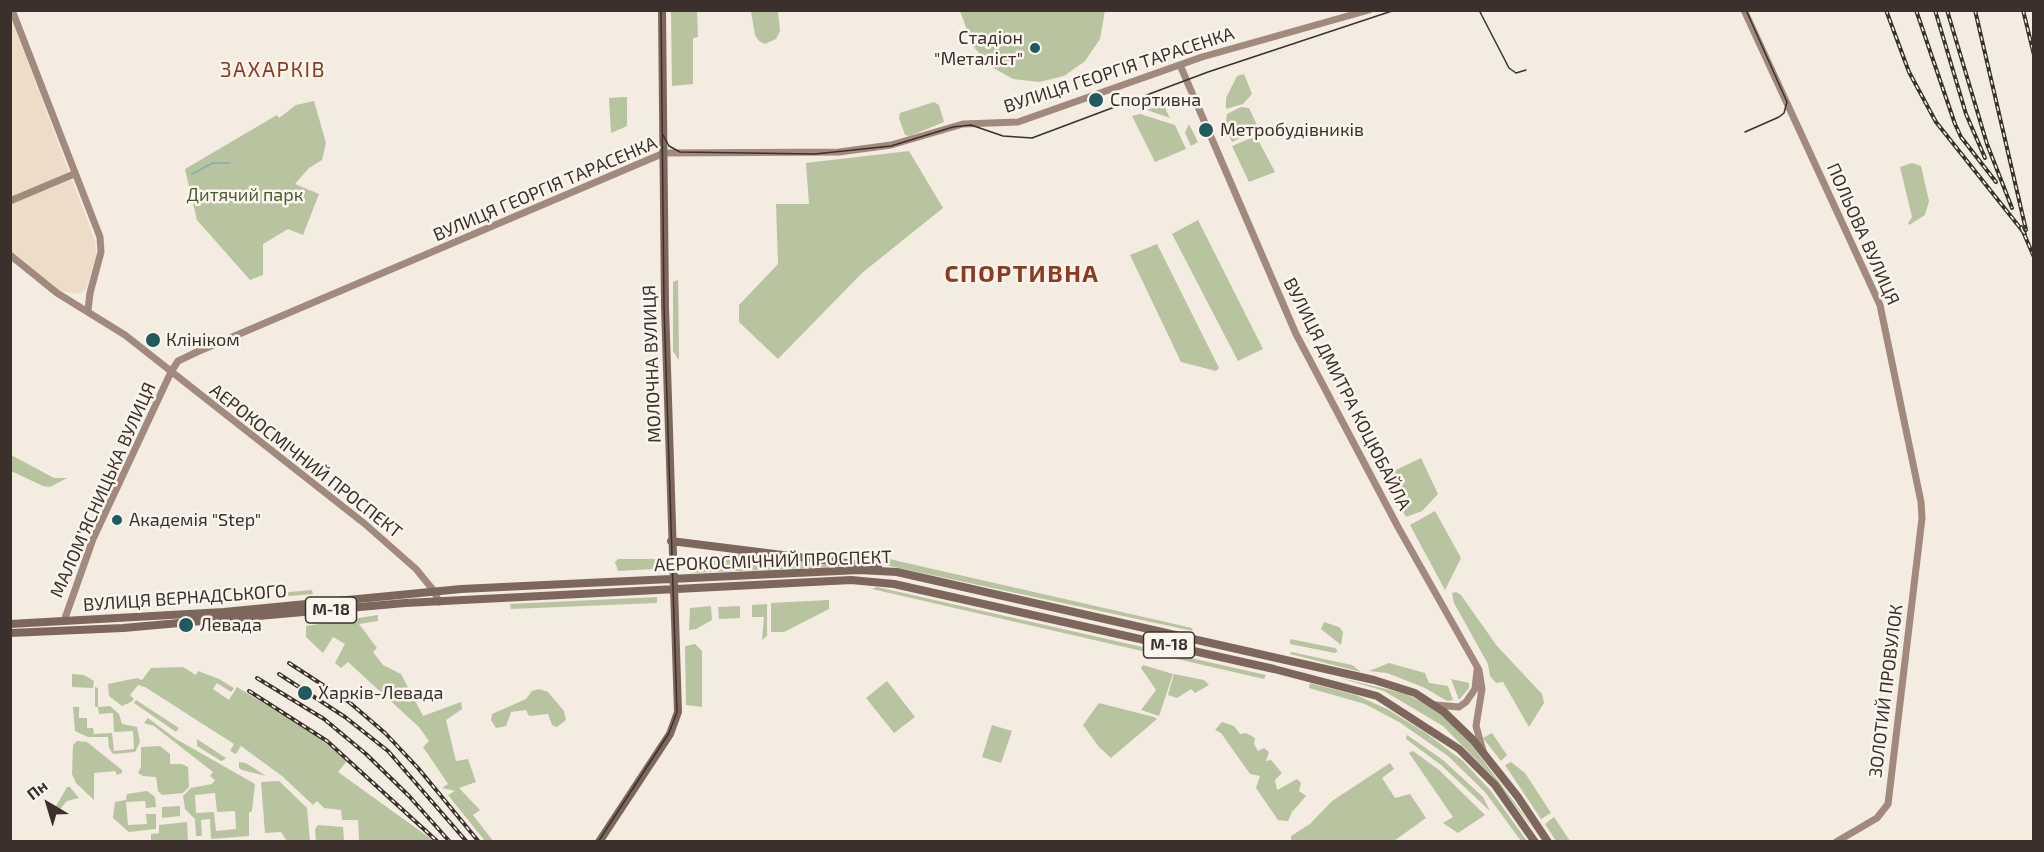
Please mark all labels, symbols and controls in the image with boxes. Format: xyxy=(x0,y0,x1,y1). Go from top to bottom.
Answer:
street label: ВУЛИЦЯ ГЕОРГІЯ ТАРАСЕНКА xyxy=(1001,23,1237,117)
place label: Стадіон "Металіст" xyxy=(934,27,1023,70)
marker: Стадіон "Металіст" xyxy=(1028,41,1042,55)
district label: ЗАХАРКІВ xyxy=(220,57,326,83)
place label: Спортивна xyxy=(1110,89,1201,111)
marker: Спортивна xyxy=(1087,91,1105,109)
place label: Метробудівників xyxy=(1220,119,1364,141)
marker: Метробудівників xyxy=(1197,121,1215,139)
street label: ВУЛИЦЯ ГЕОРГІЯ ТАРАСЕНКА xyxy=(430,132,660,246)
street label: ПОЛЬОВА ВУЛИЦЯ xyxy=(1822,160,1904,308)
park label: Дитячий парк xyxy=(187,184,303,206)
district label: СПОРТИВНА xyxy=(945,260,1099,288)
street label: ВУЛИЦЯ ДМИТРА КОЦЮБАЙЛА xyxy=(1279,274,1415,514)
street label: МОЛОЧНА ВУЛИЦЯ xyxy=(638,285,666,443)
place label: Клініком xyxy=(166,329,240,351)
marker: Клініком xyxy=(144,331,162,349)
street label: МАЛОМ’ЯСНИЦЬКА ВУЛИЦЯ xyxy=(46,379,160,601)
street label: АЕРОКОСМІЧНИЙ ПРОСПЕКТ xyxy=(206,379,406,543)
place label: Академія "Step" xyxy=(129,509,261,531)
marker: Академія "Step" xyxy=(110,513,124,527)
street label: АЕРОКОСМІЧНИЙ ПРОСПЕКТ xyxy=(654,546,892,576)
street label: ВУЛИЦЯ ВЕРНАДСЬКОГО xyxy=(82,580,288,616)
road number: М-18 xyxy=(306,597,356,623)
street label: ЗОЛОТИЙ ПРОВУЛОК xyxy=(1865,603,1907,779)
place label: Левада xyxy=(200,614,262,636)
marker: Левада xyxy=(177,616,195,634)
road number: М-18 xyxy=(1144,632,1194,658)
place label: Харків-Левада xyxy=(318,682,444,704)
marker: Харків-Левада xyxy=(296,684,314,702)
north arrow xyxy=(18,774,78,834)
text: Пн xyxy=(23,776,51,803)

